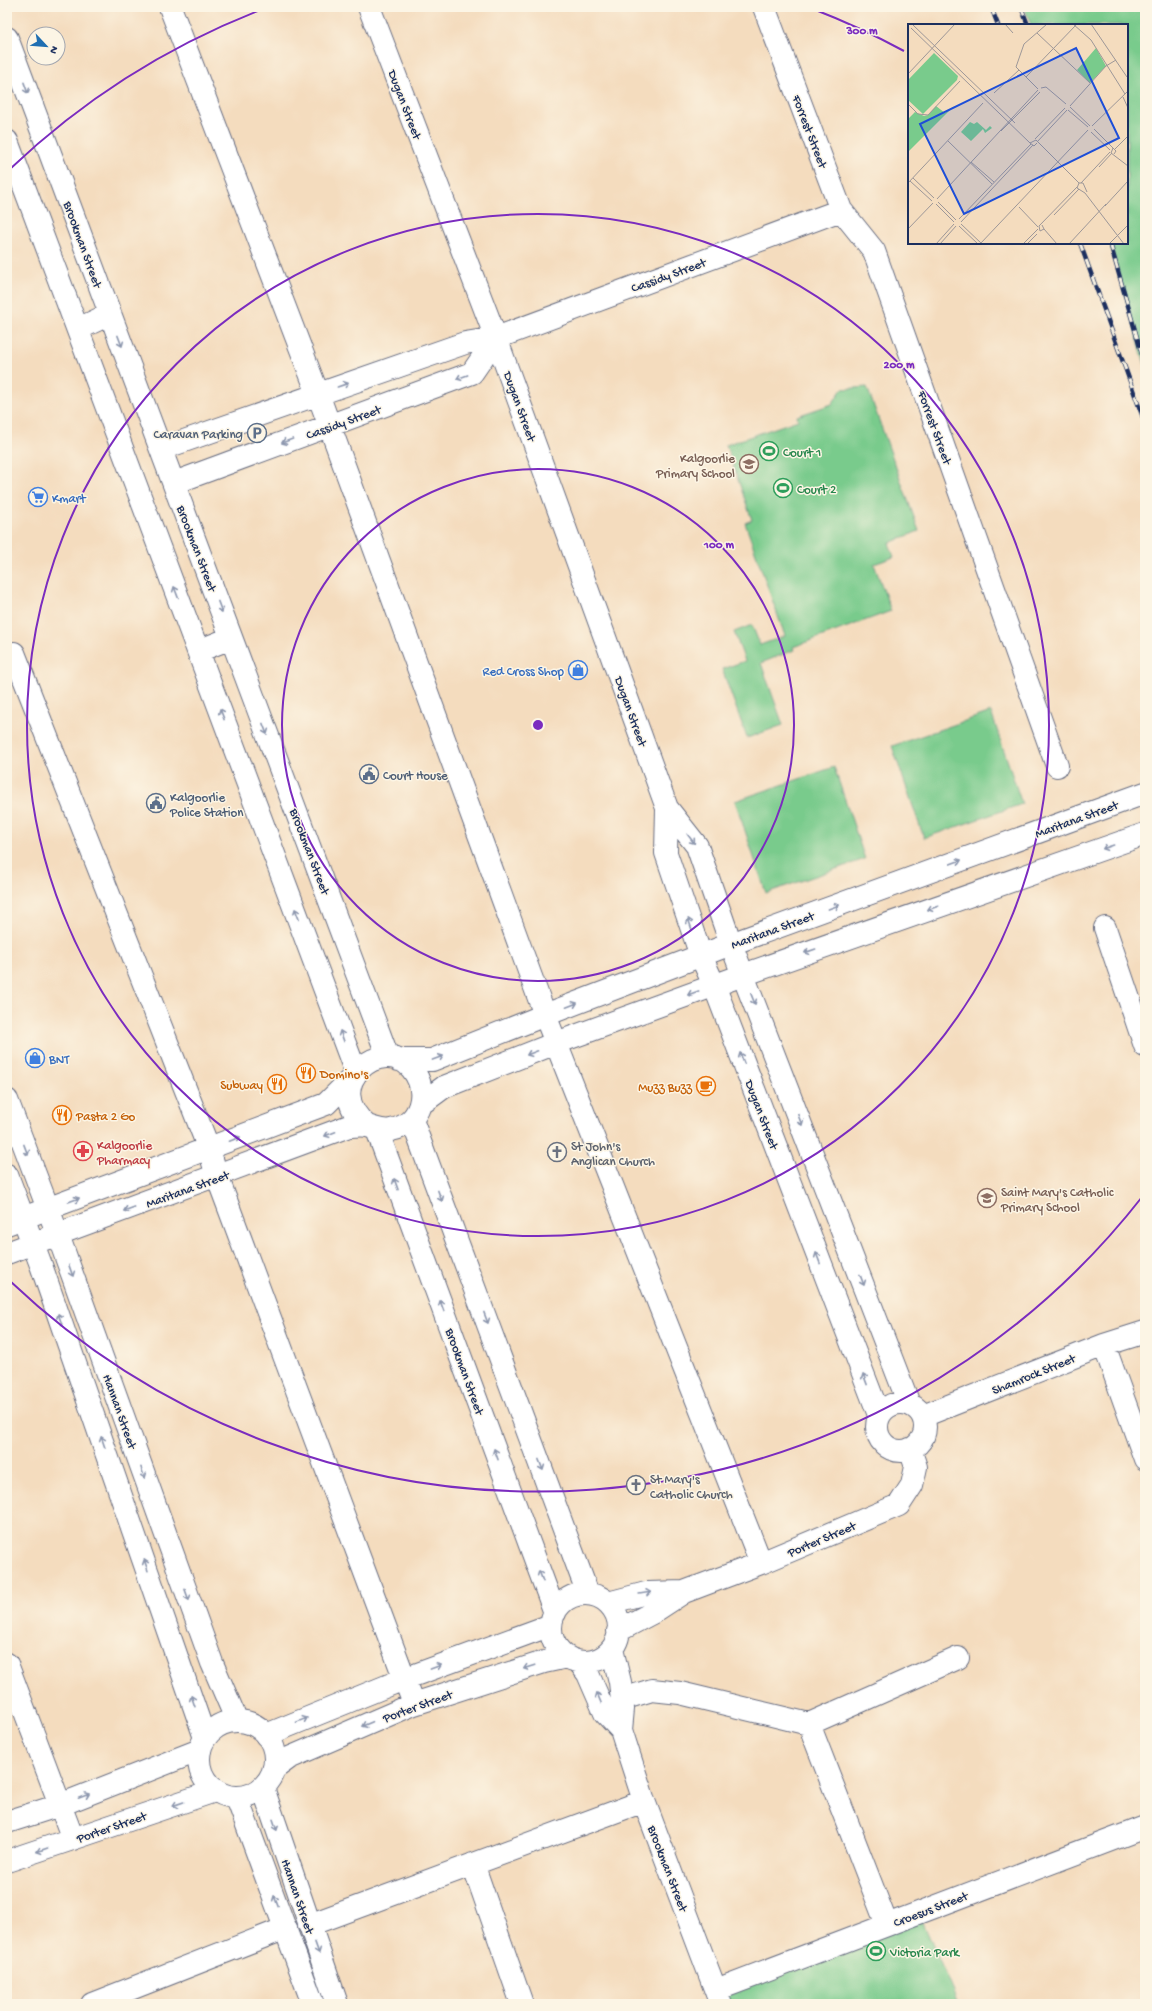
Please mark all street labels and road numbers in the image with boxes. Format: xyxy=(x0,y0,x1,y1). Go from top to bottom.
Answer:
street label: Dugan Street xyxy=(383,67,424,143)
street label: Forrest Street xyxy=(787,92,830,172)
street label: Brookman Street xyxy=(59,199,105,292)
street label: Cassidy Street xyxy=(629,255,710,297)
street label: Dugan Street xyxy=(499,369,539,445)
street label: Forrest Street xyxy=(913,388,954,468)
street label: Cassidy Street xyxy=(304,402,385,444)
street label: Brookman Street xyxy=(172,503,220,596)
street label: Dugan Street xyxy=(610,674,650,750)
street label: Maritana Street xyxy=(1033,798,1122,842)
street label: Brookman Street xyxy=(285,806,333,899)
street label: Maritana Street xyxy=(729,909,818,953)
street label: Dugan Street xyxy=(740,1077,781,1153)
street label: Maritana Street xyxy=(144,1168,233,1212)
street label: Brookman Street xyxy=(441,1326,487,1419)
street label: Shamrock Street xyxy=(990,1351,1079,1399)
street label: Hannan Street xyxy=(98,1373,140,1453)
street label: Porter Street xyxy=(785,1518,860,1562)
street label: Porter Street xyxy=(380,1687,456,1727)
street label: Porter Street xyxy=(74,1809,150,1848)
street label: Brookman Street xyxy=(643,1823,691,1916)
street label: Hannan Street xyxy=(277,1857,317,1938)
street label: Croesus Street xyxy=(892,1889,972,1931)

